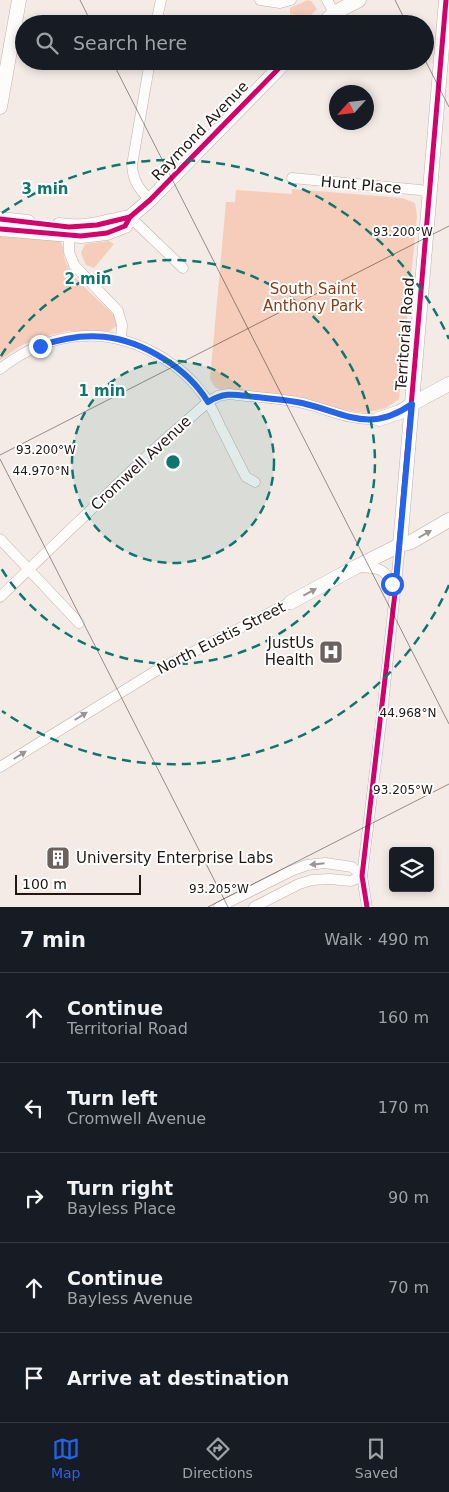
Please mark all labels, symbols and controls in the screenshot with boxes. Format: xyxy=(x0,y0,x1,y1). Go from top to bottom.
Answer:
search box xyxy=(15,15,434,70)
icon: search xyxy=(33,29,61,57)
text: Search here xyxy=(73,32,187,54)
street label: Raymond Avenue xyxy=(148,77,252,185)
north arrow xyxy=(329,85,374,130)
street label: Hunt Place xyxy=(320,173,402,197)
text: 3 min xyxy=(21,180,69,198)
text: 93.200°W xyxy=(373,225,433,239)
text: 2 min xyxy=(64,270,112,288)
street label: Territorial Road xyxy=(392,277,418,392)
park label: South Saint Anthony Park xyxy=(263,280,363,315)
route end xyxy=(29,335,52,358)
text: 1 min xyxy=(78,382,126,400)
street label: Cromwell Avenue xyxy=(87,412,195,514)
text: 93.200°W xyxy=(16,443,76,457)
centre of rings xyxy=(164,453,182,471)
text: 44.970°N xyxy=(13,464,69,478)
one-way arrow xyxy=(417,530,432,538)
route start xyxy=(381,573,404,596)
one-way arrow xyxy=(303,588,318,596)
street label: North Eustis Street xyxy=(154,598,288,678)
place label: JustUs Health xyxy=(265,634,314,669)
hospital icon: JustUs Health xyxy=(318,639,344,665)
text: 44.968°N xyxy=(380,706,436,720)
one-way arrow xyxy=(74,711,87,721)
one-way arrow xyxy=(13,750,26,759)
text: 93.205°W xyxy=(373,783,433,797)
building icon: University Enterprise Labs xyxy=(45,845,71,871)
map controls xyxy=(389,847,434,892)
button: layers xyxy=(389,847,434,892)
place label: University Enterprise Labs xyxy=(76,849,273,867)
one-way arrow xyxy=(309,860,325,868)
scale bar xyxy=(15,872,141,895)
text: 100 m xyxy=(22,876,67,892)
text: 93.205°W xyxy=(189,882,249,896)
text: 7 min xyxy=(20,928,86,952)
text: Walk · 490 m xyxy=(324,930,429,949)
text: Continue xyxy=(67,997,163,1019)
icon: ahead xyxy=(20,1004,48,1032)
text: 160 m xyxy=(378,1008,429,1027)
text: Territorial Road xyxy=(67,1019,188,1038)
text: Turn left xyxy=(67,1087,158,1109)
icon: left xyxy=(20,1094,48,1122)
text: 170 m xyxy=(378,1098,429,1117)
text: Cromwell Avenue xyxy=(67,1109,206,1128)
text: Turn right xyxy=(67,1177,173,1199)
icon: right xyxy=(20,1184,48,1212)
text: 90 m xyxy=(388,1188,429,1207)
text: Bayless Place xyxy=(67,1199,176,1218)
text: Continue xyxy=(67,1267,163,1289)
icon: ahead xyxy=(20,1274,48,1302)
text: 70 m xyxy=(388,1278,429,1297)
text: Bayless Avenue xyxy=(67,1289,193,1308)
icon: arrive xyxy=(20,1364,48,1392)
text: Arrive at destination xyxy=(67,1367,289,1389)
tab: Map xyxy=(51,1435,80,1481)
tab: Directions xyxy=(182,1435,253,1481)
tab: Saved xyxy=(355,1435,398,1481)

